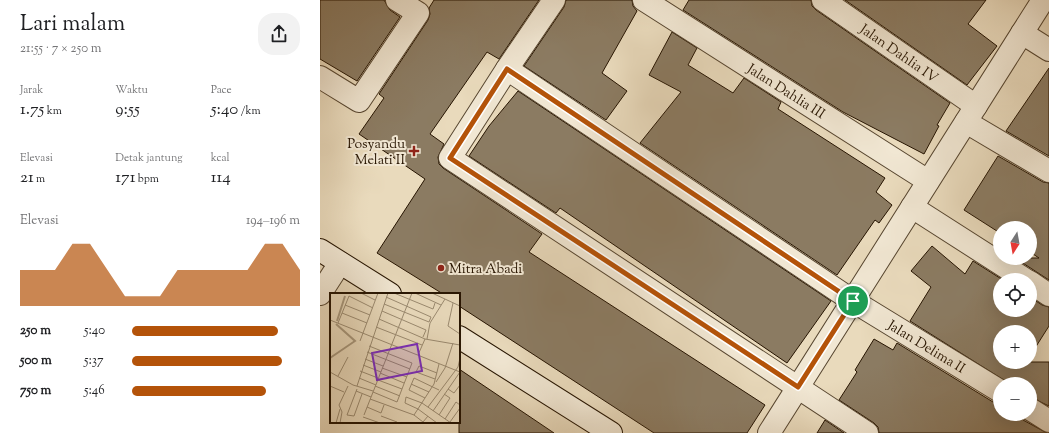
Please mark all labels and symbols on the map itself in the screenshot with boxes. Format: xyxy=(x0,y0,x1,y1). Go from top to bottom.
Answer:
street label: Jalan Dahlia IV xyxy=(854,20,942,89)
street label: Jalan Dahlia III xyxy=(742,60,829,125)
place label: Posyandu Melati II xyxy=(347,135,405,171)
marker: Posyandu Melati II xyxy=(408,145,420,157)
north arrow xyxy=(993,221,1037,265)
place label: Mitra Abadi xyxy=(449,260,522,280)
marker: Mitra Abadi xyxy=(436,263,446,273)
pin xyxy=(836,284,870,318)
inset map xyxy=(330,293,460,423)
street label: Jalan Delima II xyxy=(882,316,969,380)

